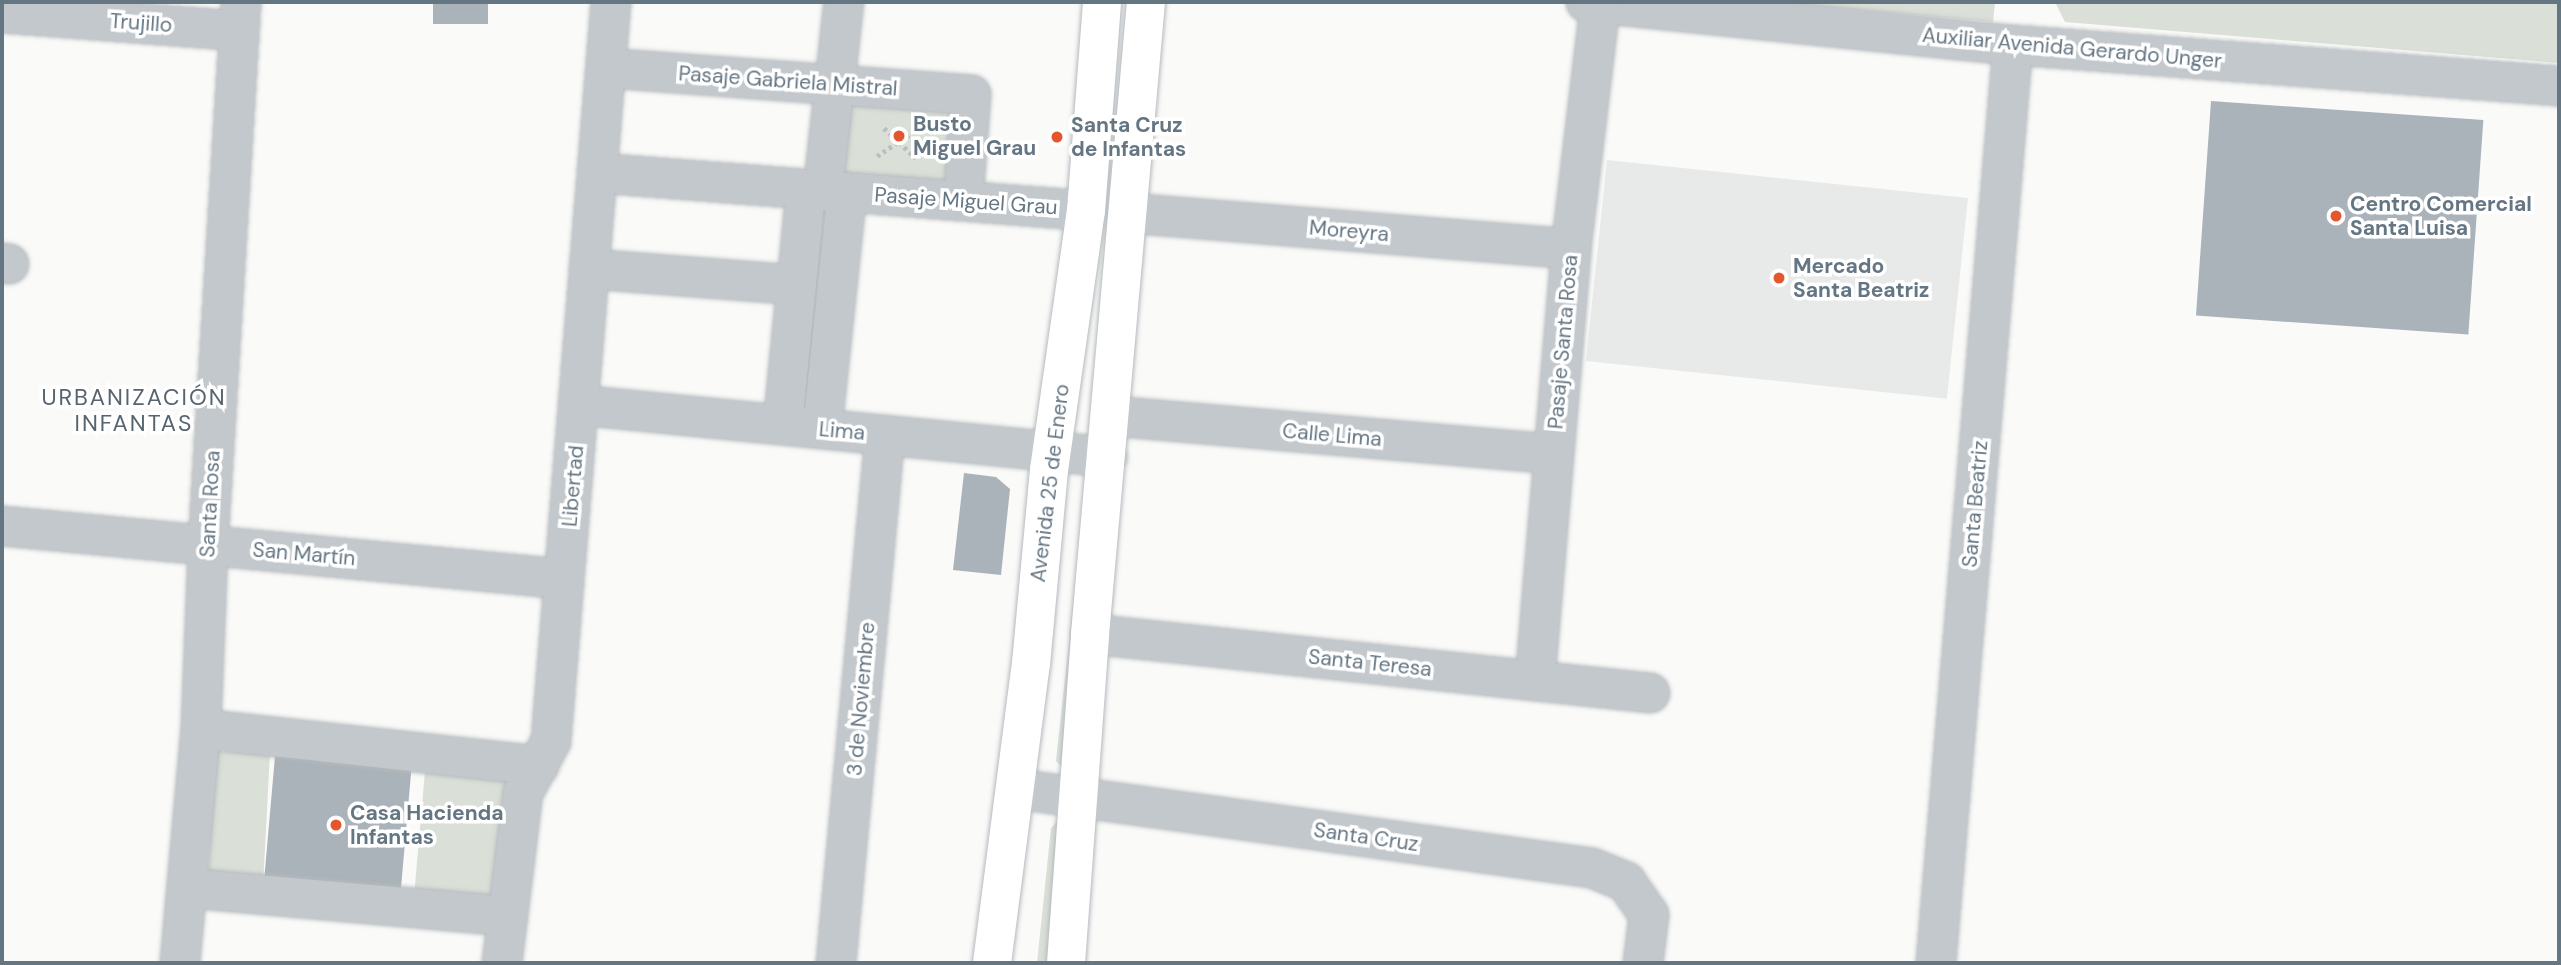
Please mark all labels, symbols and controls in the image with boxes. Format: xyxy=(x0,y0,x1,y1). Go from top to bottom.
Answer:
street label: Trujillo xyxy=(109,8,173,38)
street label: Auxiliar Avenida Gerardo Unger xyxy=(1921,22,2223,74)
street label: Pasaje Gabriela Mistral xyxy=(678,61,898,101)
place label: Busto Miguel Grau xyxy=(913,111,1036,161)
place label: Santa Cruz de Infantas xyxy=(1071,112,1186,162)
marker: Busto Miguel Grau xyxy=(891,128,907,144)
marker: Santa Cruz de Infantas xyxy=(1049,129,1065,145)
street label: Pasaje Miguel Grau xyxy=(874,182,1058,220)
place label: Centro Comercial Santa Luisa xyxy=(2350,191,2532,241)
marker: Centro Comercial Santa Luisa xyxy=(2328,208,2344,224)
street label: Moreyra xyxy=(1308,215,1390,247)
place label: Mercado Santa Beatriz xyxy=(1793,253,1929,303)
street label: Pasaje Santa Rosa xyxy=(1543,254,1583,430)
marker: Mercado Santa Beatriz xyxy=(1771,270,1787,286)
street label: Avenida 25 de Enero xyxy=(1025,382,1075,584)
district label: URBANIZACIÓN INFANTAS xyxy=(43,383,225,437)
street label: Lima xyxy=(818,416,866,446)
street label: Calle Lima xyxy=(1281,418,1383,452)
street label: Santa Beatriz xyxy=(1957,440,1993,568)
street label: Libertad xyxy=(557,444,589,528)
street label: Santa Rosa xyxy=(195,450,225,558)
street label: San Martín xyxy=(252,537,356,571)
street label: 3 de Noviembre xyxy=(842,621,880,777)
street label: Santa Teresa xyxy=(1307,644,1433,682)
place label: Casa Hacienda Infantas xyxy=(350,800,504,850)
marker: Casa Hacienda Infantas xyxy=(328,817,344,833)
street label: Santa Cruz xyxy=(1312,817,1420,857)

